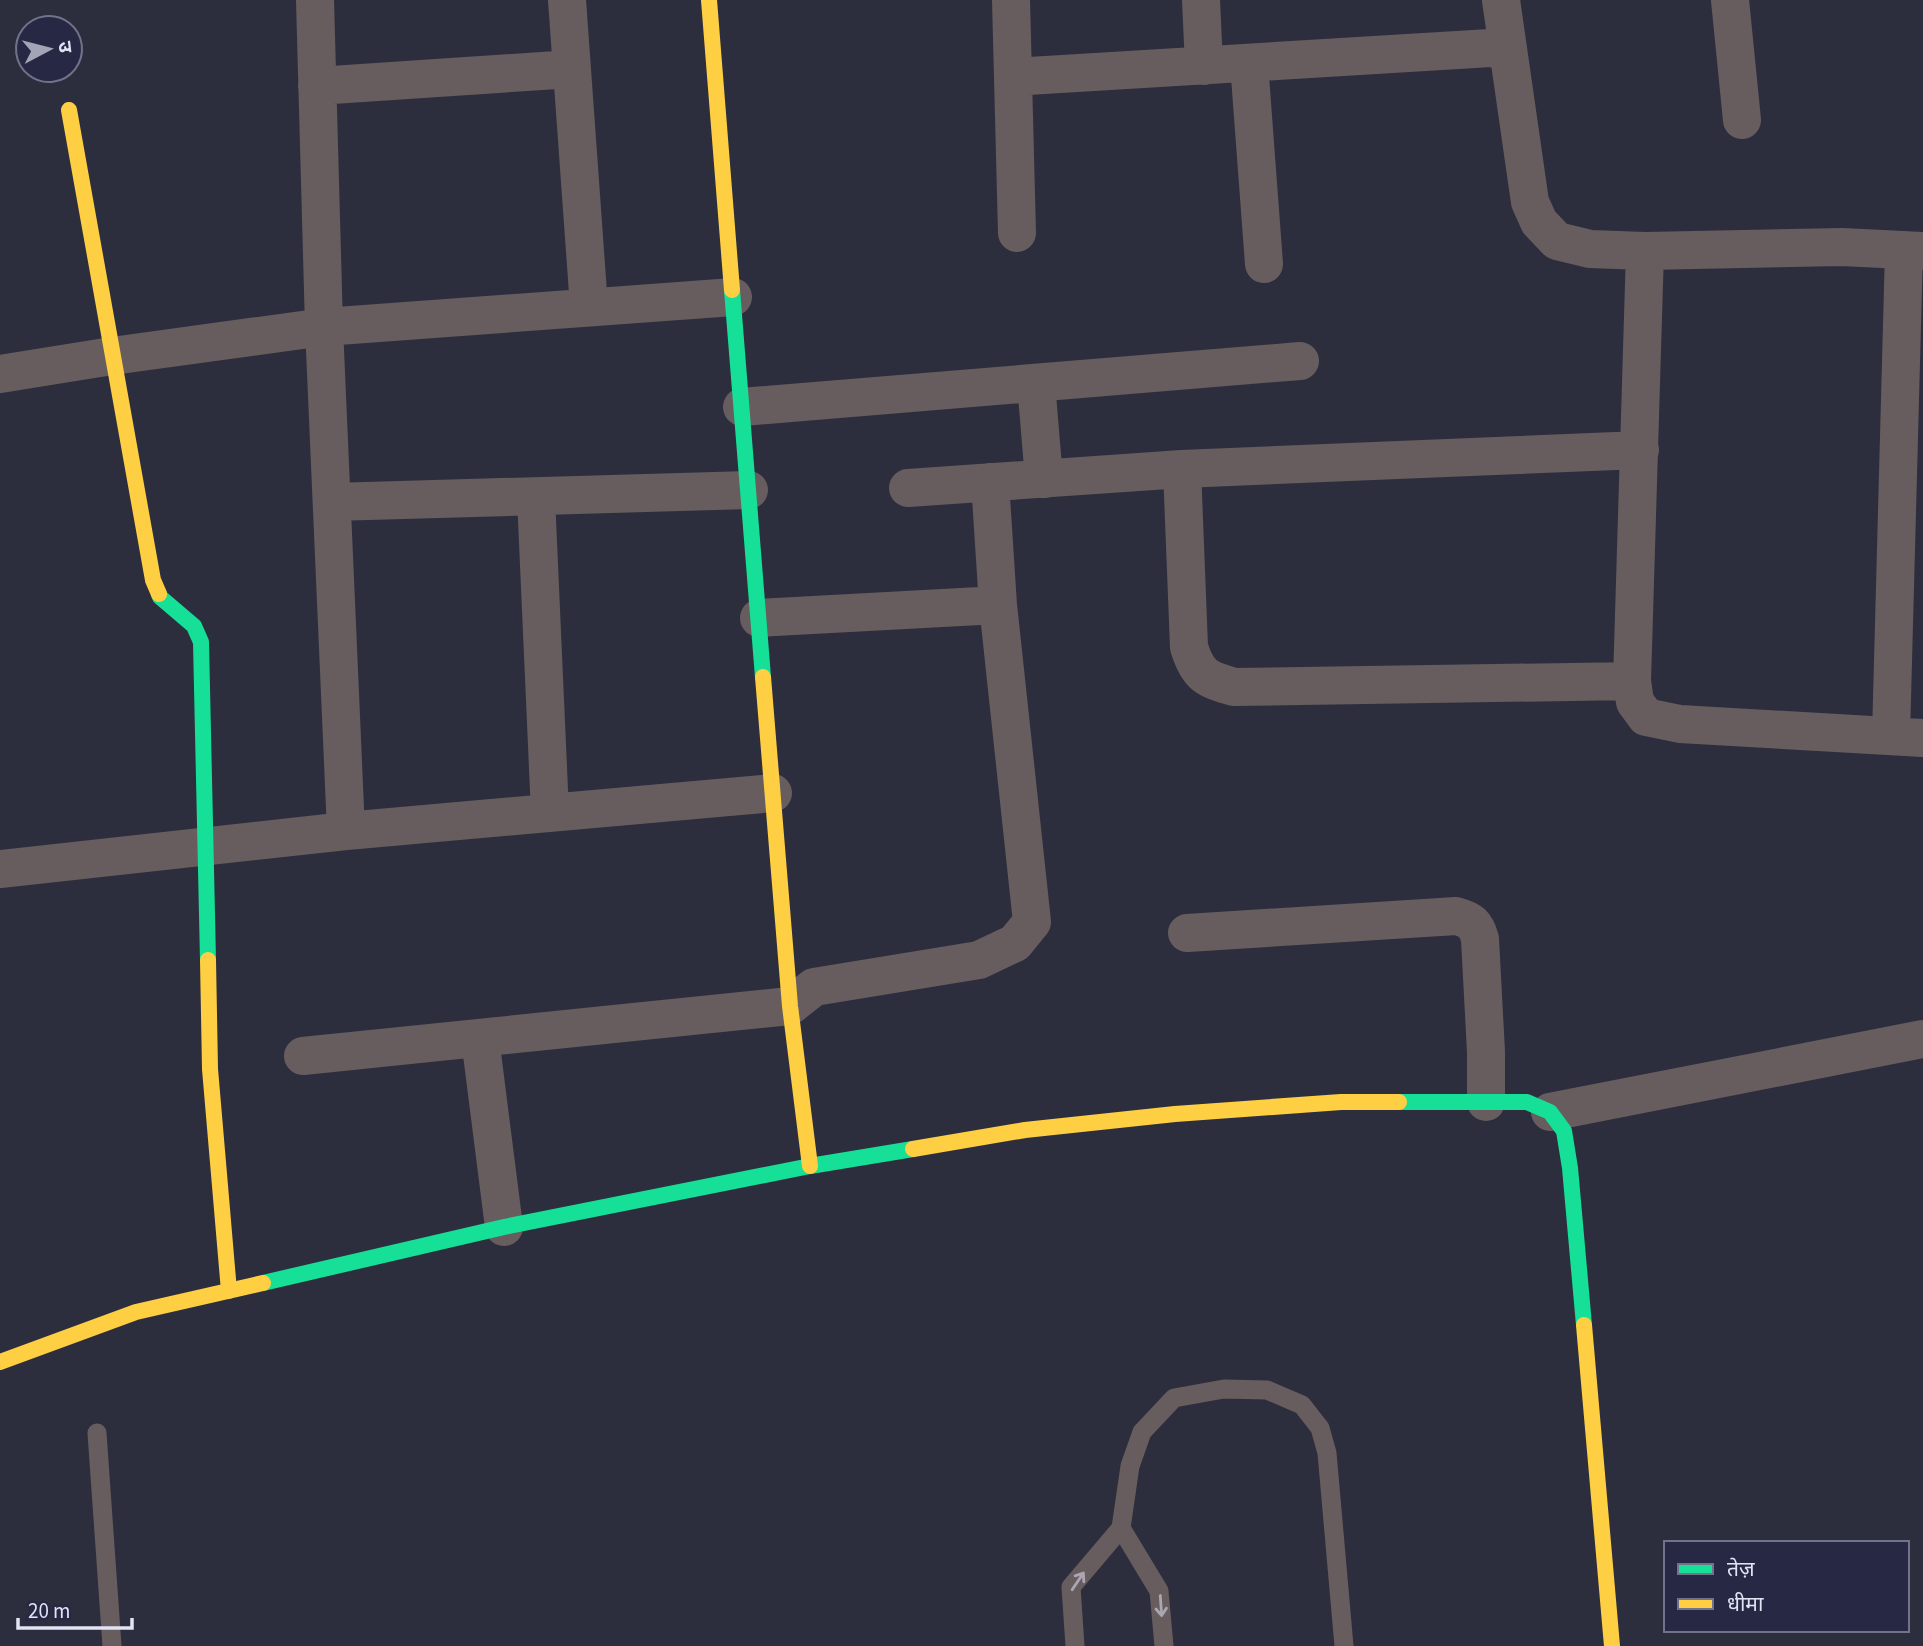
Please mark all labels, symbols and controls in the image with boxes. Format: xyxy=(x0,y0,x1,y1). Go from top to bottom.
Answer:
north arrow xyxy=(14,14,84,84)
text: उ xyxy=(50,40,79,55)
legend xyxy=(1664,1541,1909,1632)
text: तेज़ xyxy=(1727,1554,1755,1584)
one-way arrow xyxy=(1071,1571,1086,1591)
scale bar xyxy=(18,1586,131,1630)
text: धीमा xyxy=(1727,1589,1764,1619)
one-way arrow xyxy=(1154,1594,1167,1617)
text: 20 m xyxy=(28,1596,70,1626)

